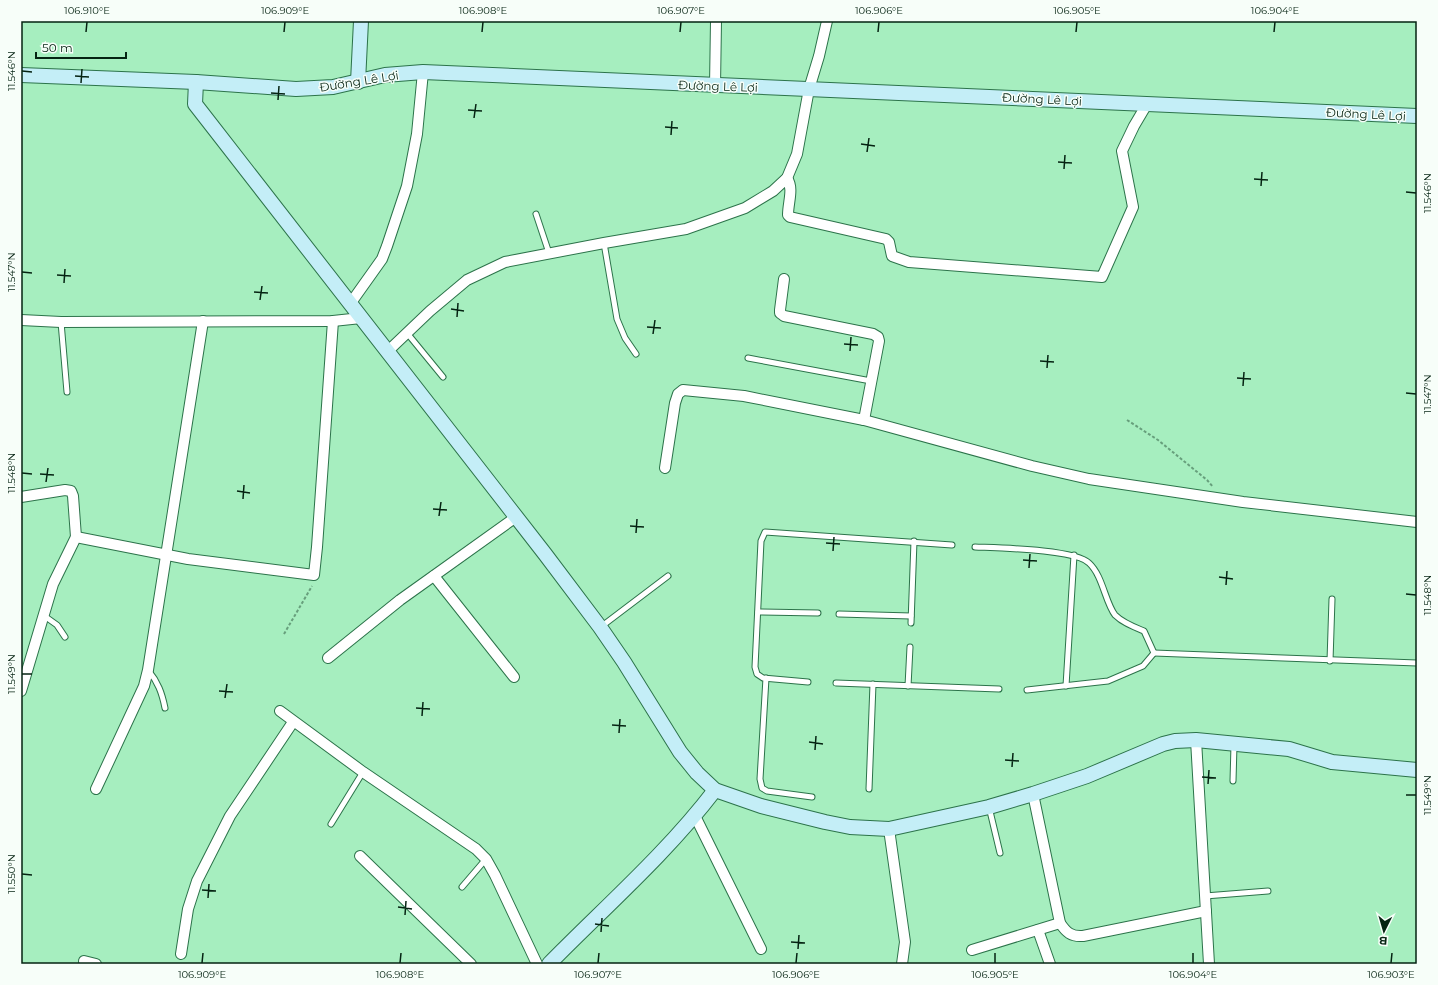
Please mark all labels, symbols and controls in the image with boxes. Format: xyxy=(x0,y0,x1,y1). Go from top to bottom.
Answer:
text: 106.910°E xyxy=(64,4,110,17)
text: 106.909°E xyxy=(261,4,309,17)
text: 106.908°E xyxy=(459,4,508,17)
text: 106.907°E xyxy=(657,4,705,17)
text: 106.906°E xyxy=(855,4,903,17)
text: 106.905°E xyxy=(1053,4,1101,17)
text: 106.904°E xyxy=(1251,4,1300,17)
scale bar xyxy=(36,34,126,60)
text: 50 m xyxy=(42,40,73,55)
text: 11.546°N xyxy=(5,51,18,91)
street label: Đường Lê Lợi xyxy=(318,67,400,95)
street label: Đường Lê Lợi xyxy=(678,77,758,95)
street label: Đường Lê Lợi xyxy=(1002,89,1082,109)
street label: Đường Lê Lợi xyxy=(1326,104,1406,124)
text: 11.546°N xyxy=(1421,173,1434,213)
text: 11.547°N xyxy=(5,252,18,292)
text: 11.547°N xyxy=(1421,374,1434,414)
text: 11.548°N xyxy=(5,453,18,493)
text: 11.548°N xyxy=(1421,575,1434,615)
text: 11.549°N xyxy=(5,654,18,694)
text: 11.549°N xyxy=(1421,775,1434,815)
text: 11.550°N xyxy=(5,854,18,894)
north arrow xyxy=(1364,911,1404,951)
text: B xyxy=(1378,934,1388,948)
text: 106.909°E xyxy=(178,968,226,981)
text: 106.908°E xyxy=(376,968,425,981)
text: 106.907°E xyxy=(574,968,622,981)
text: 106.906°E xyxy=(772,968,820,981)
text: 106.905°E xyxy=(971,968,1019,981)
text: 106.904°E xyxy=(1169,968,1218,981)
text: 106.903°E xyxy=(1367,968,1415,981)

